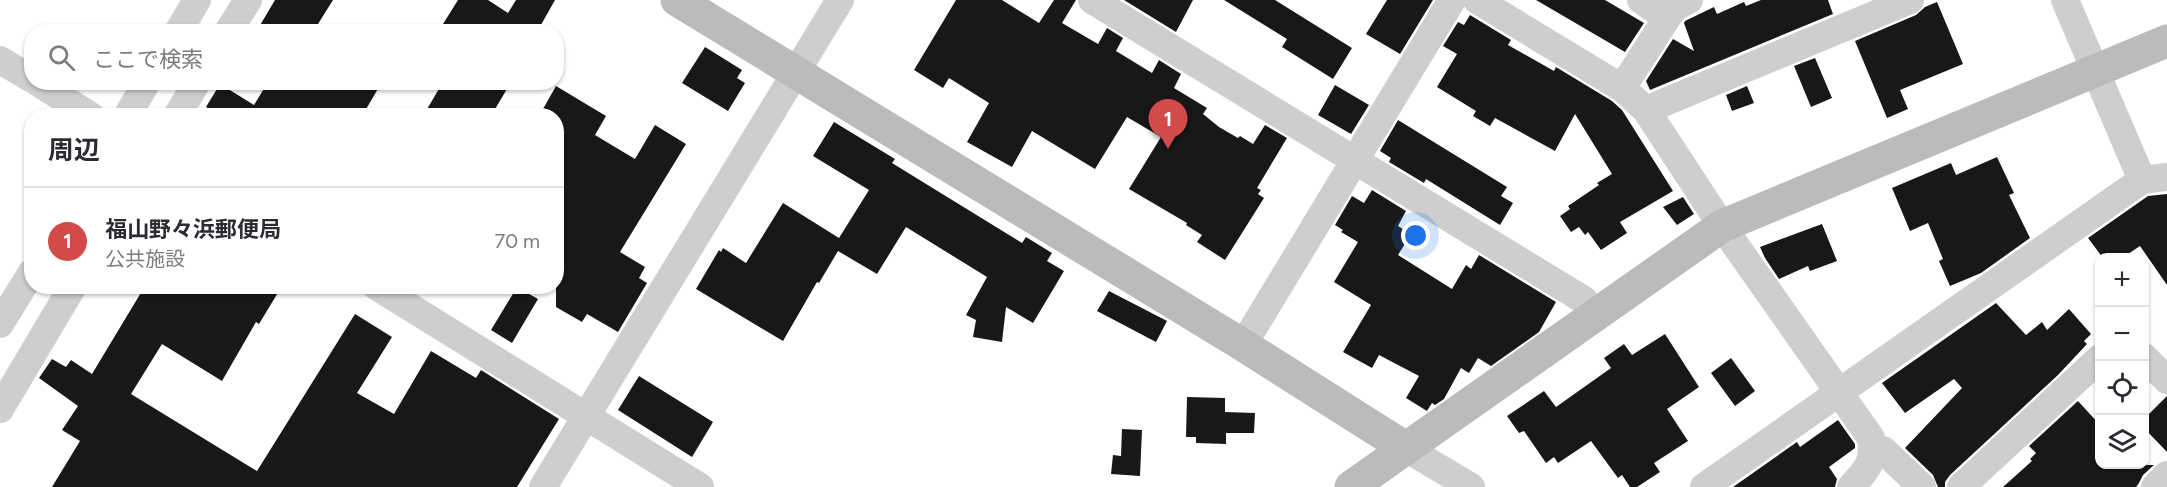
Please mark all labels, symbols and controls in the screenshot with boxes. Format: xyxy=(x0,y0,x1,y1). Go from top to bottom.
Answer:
search box xyxy=(24,24,564,90)
icon: search xyxy=(45,41,78,74)
text: ここで検索 xyxy=(93,46,203,73)
pin: 1 xyxy=(1148,100,1188,149)
text: 周辺 xyxy=(48,134,100,166)
text: 福山野々浜郵便局 xyxy=(105,216,281,243)
your location xyxy=(1401,221,1430,250)
text: 1 xyxy=(63,229,72,253)
text: 70 m xyxy=(494,229,540,253)
text: 公共施設 xyxy=(105,247,185,271)
map controls xyxy=(2095,253,2149,469)
button: + xyxy=(2095,253,2149,307)
button: − xyxy=(2095,307,2149,361)
button: locate xyxy=(2095,361,2149,415)
button: layers xyxy=(2095,415,2149,469)

